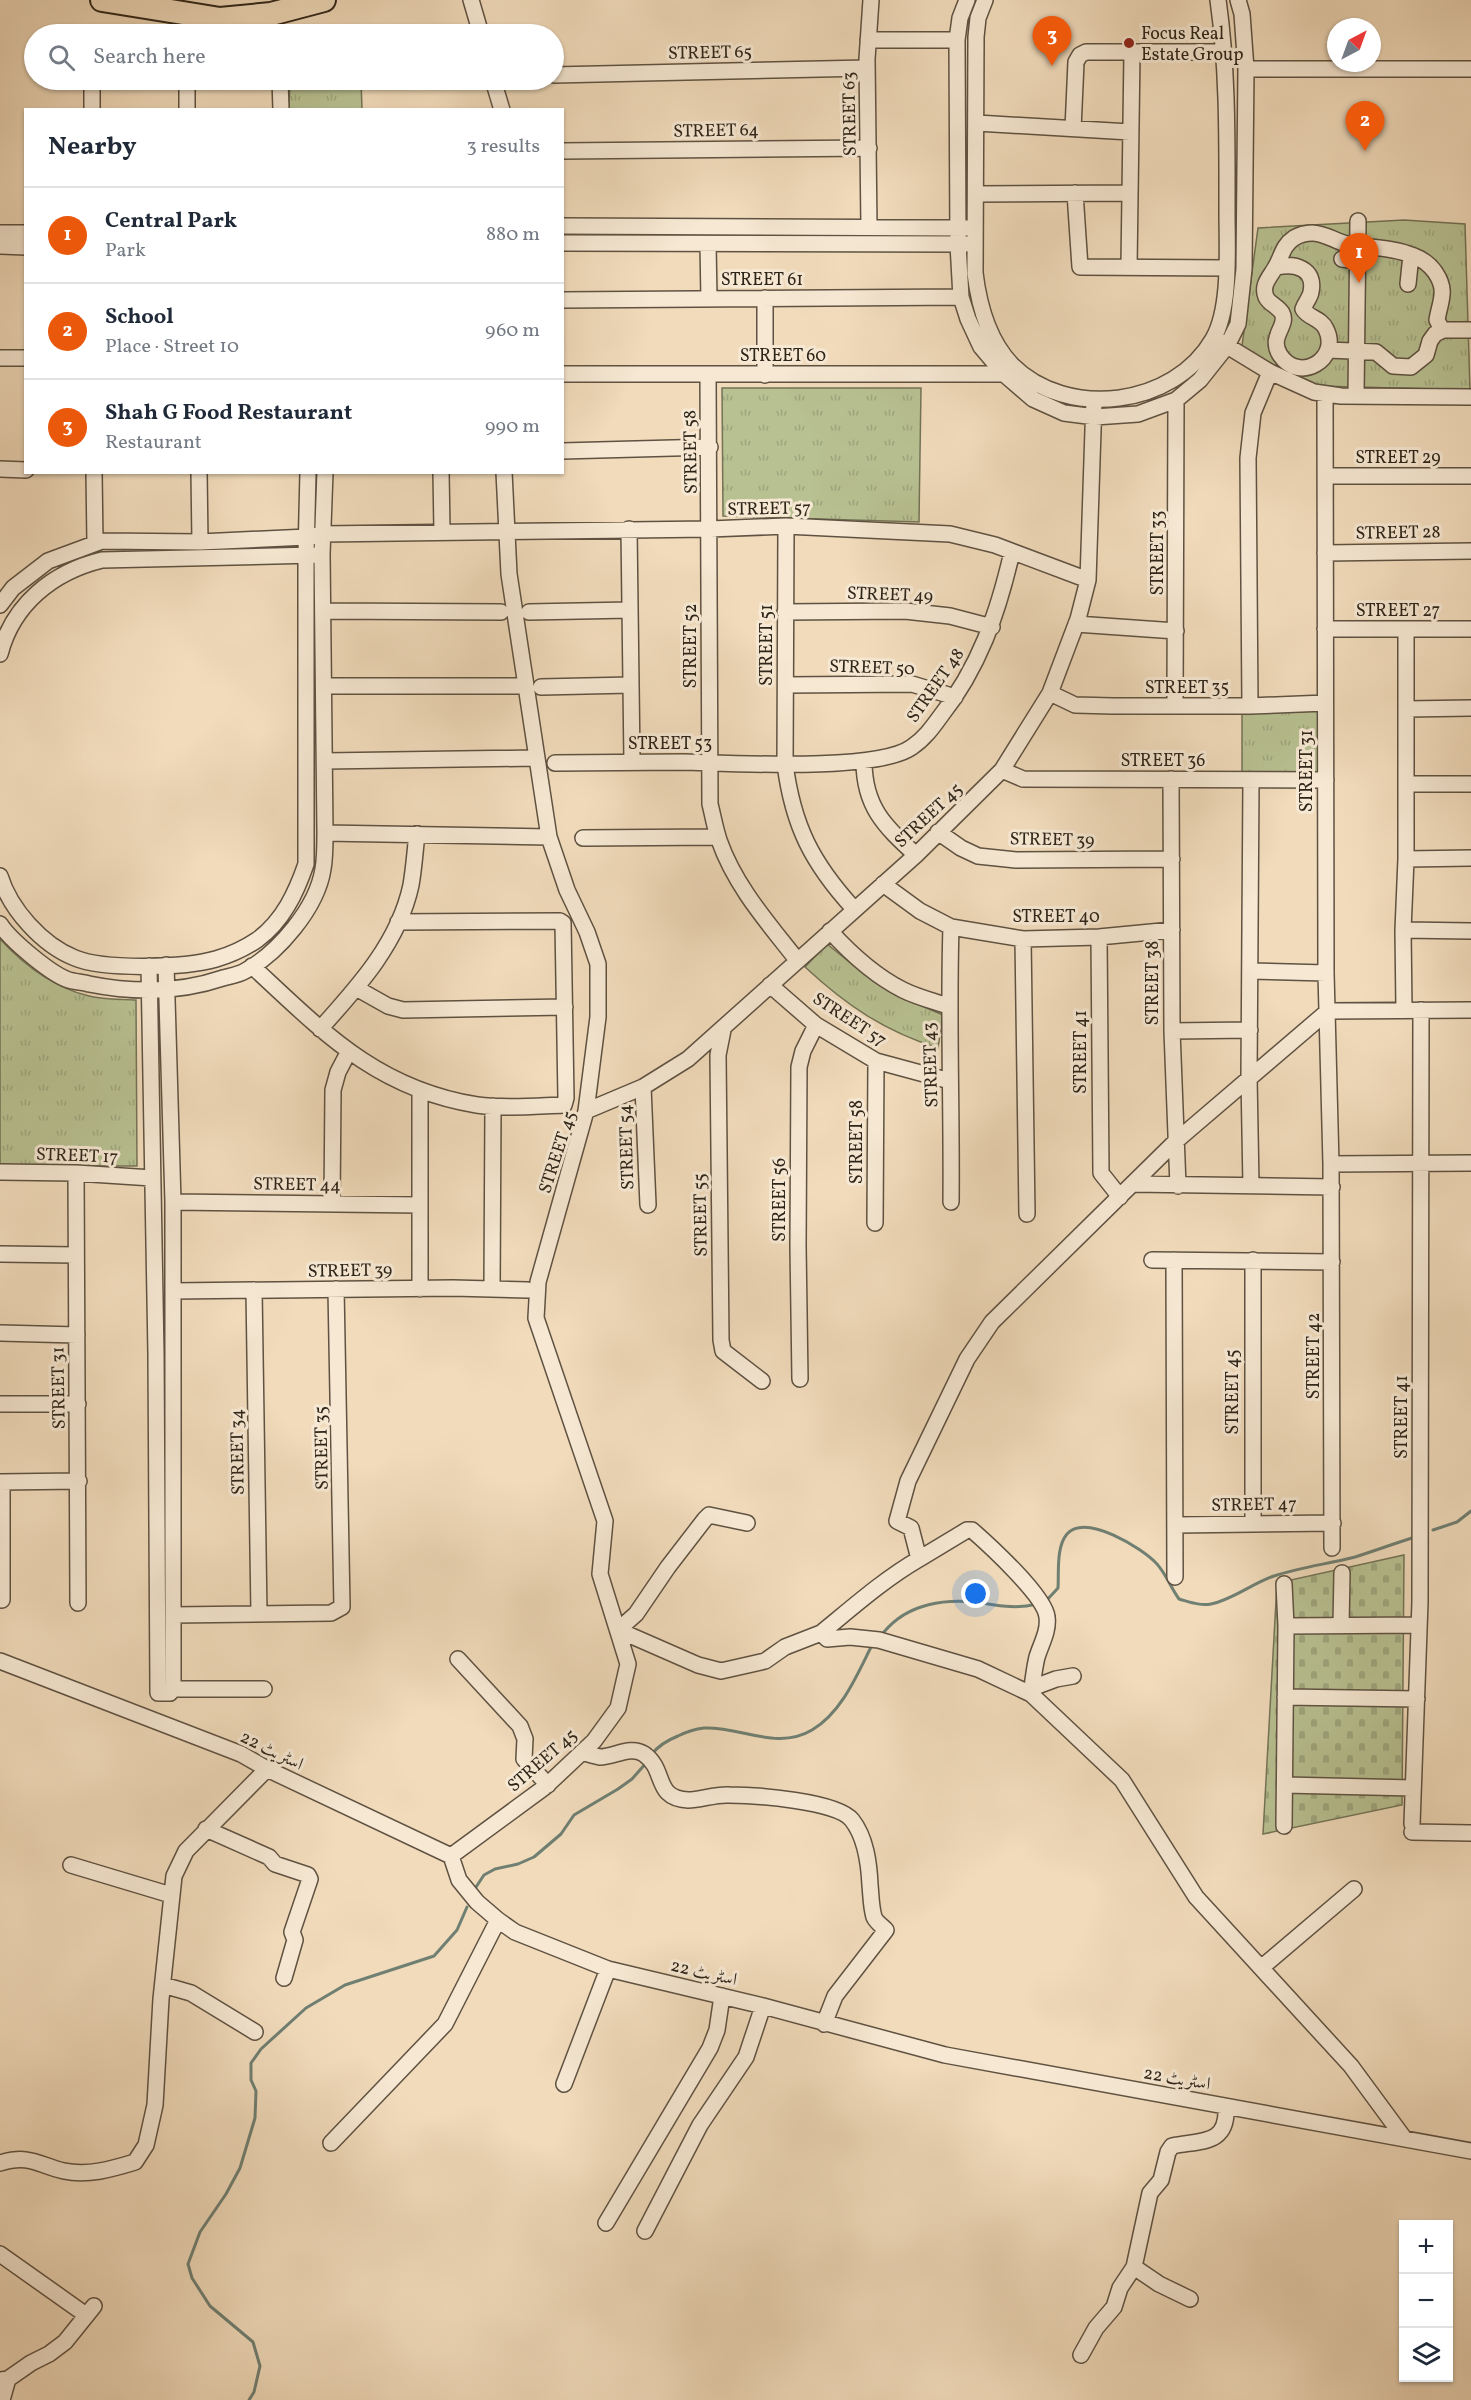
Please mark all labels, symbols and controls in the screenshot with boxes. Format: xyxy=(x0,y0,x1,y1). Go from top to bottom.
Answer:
pin: 3 xyxy=(1032,16,1072,66)
north arrow xyxy=(1327,18,1381,72)
place label: Focus Real Estate Group xyxy=(1141,22,1244,68)
search box xyxy=(24,24,564,90)
marker: Focus Real Estate Group xyxy=(1122,36,1136,50)
street label: STREET 65 xyxy=(668,40,752,67)
icon: search xyxy=(45,41,78,74)
text: Search here xyxy=(93,42,206,73)
street label: STREET 63 xyxy=(837,71,864,156)
pin: 2 xyxy=(1346,102,1384,151)
street label: STREET 64 xyxy=(673,118,759,145)
text: Nearby xyxy=(48,129,137,165)
text: 3 results xyxy=(466,133,540,161)
text: Central Park xyxy=(105,206,237,237)
text: 1 xyxy=(63,221,72,249)
text: 880 m xyxy=(486,221,540,249)
pin: 1 xyxy=(1340,234,1378,283)
text: Park xyxy=(105,237,146,265)
street label: STREET 61 xyxy=(721,268,803,293)
text: School xyxy=(105,302,174,333)
text: 2 xyxy=(62,317,73,345)
text: 960 m xyxy=(485,317,540,345)
text: Place · Street 10 xyxy=(105,333,239,361)
street label: STREET 60 xyxy=(740,344,826,369)
text: Shah G Food Restaurant xyxy=(105,398,352,429)
street label: STREET 58 xyxy=(678,410,705,494)
text: 3 xyxy=(62,413,73,441)
text: 990 m xyxy=(485,413,540,441)
text: Restaurant xyxy=(105,429,202,457)
street label: STREET 29 xyxy=(1355,446,1441,471)
street label: STREET 57 xyxy=(727,496,811,523)
street label: STREET 33 xyxy=(1146,511,1171,595)
street label: STREET 28 xyxy=(1355,520,1441,547)
street label: STREET 49 xyxy=(847,582,933,609)
street label: STREET 27 xyxy=(1356,599,1440,624)
street label: STREET 52 xyxy=(679,604,704,688)
street label: STREET 51 xyxy=(755,604,780,686)
street label: STREET 48 xyxy=(901,643,971,728)
street label: STREET 50 xyxy=(829,655,915,682)
street label: STREET 35 xyxy=(1145,676,1229,701)
street label: STREET 31 xyxy=(1295,730,1320,812)
street label: STREET 53 xyxy=(628,732,712,757)
street label: STREET 36 xyxy=(1121,749,1205,774)
street label: STREET 45 xyxy=(889,778,969,854)
street label: STREET 39 xyxy=(1009,827,1095,854)
street label: STREET 40 xyxy=(1012,905,1100,930)
street label: STREET 38 xyxy=(1141,941,1166,1025)
street label: STREET 57 xyxy=(807,987,891,1054)
street label: STREET 41 xyxy=(1069,1010,1094,1094)
street label: STREET 43 xyxy=(918,1022,945,1108)
street label: STREET 58 xyxy=(845,1100,870,1184)
street label: STREET 54 xyxy=(614,1104,641,1190)
street label: STREET 45 xyxy=(533,1108,583,1197)
street label: STREET 17 xyxy=(35,1143,118,1170)
street label: STREET 56 xyxy=(768,1158,793,1242)
street label: STREET 44 xyxy=(253,1172,341,1199)
street label: STREET 55 xyxy=(688,1173,715,1257)
street label: STREET 39 xyxy=(307,1258,393,1285)
street label: STREET 42 xyxy=(1302,1313,1327,1399)
street label: STREET 31 xyxy=(46,1346,73,1430)
street label: STREET 45 xyxy=(1221,1349,1246,1435)
street label: STREET 41 xyxy=(1390,1375,1415,1459)
street label: STREET 35 xyxy=(309,1406,336,1490)
street label: STREET 34 xyxy=(225,1409,252,1495)
street label: STREET 47 xyxy=(1211,1492,1297,1519)
your location xyxy=(961,1579,990,1608)
street label: STREET 45 xyxy=(503,1724,583,1799)
street label: اسٹریٹ 22 xyxy=(235,1725,307,1777)
street label: اسٹریٹ 22 xyxy=(668,1954,740,1993)
street label: اسٹریٹ 22 xyxy=(1141,2061,1212,2098)
map controls xyxy=(1399,2220,1453,2382)
button: + xyxy=(1399,2220,1453,2274)
button: − xyxy=(1399,2274,1453,2328)
button: layers xyxy=(1399,2328,1453,2382)

